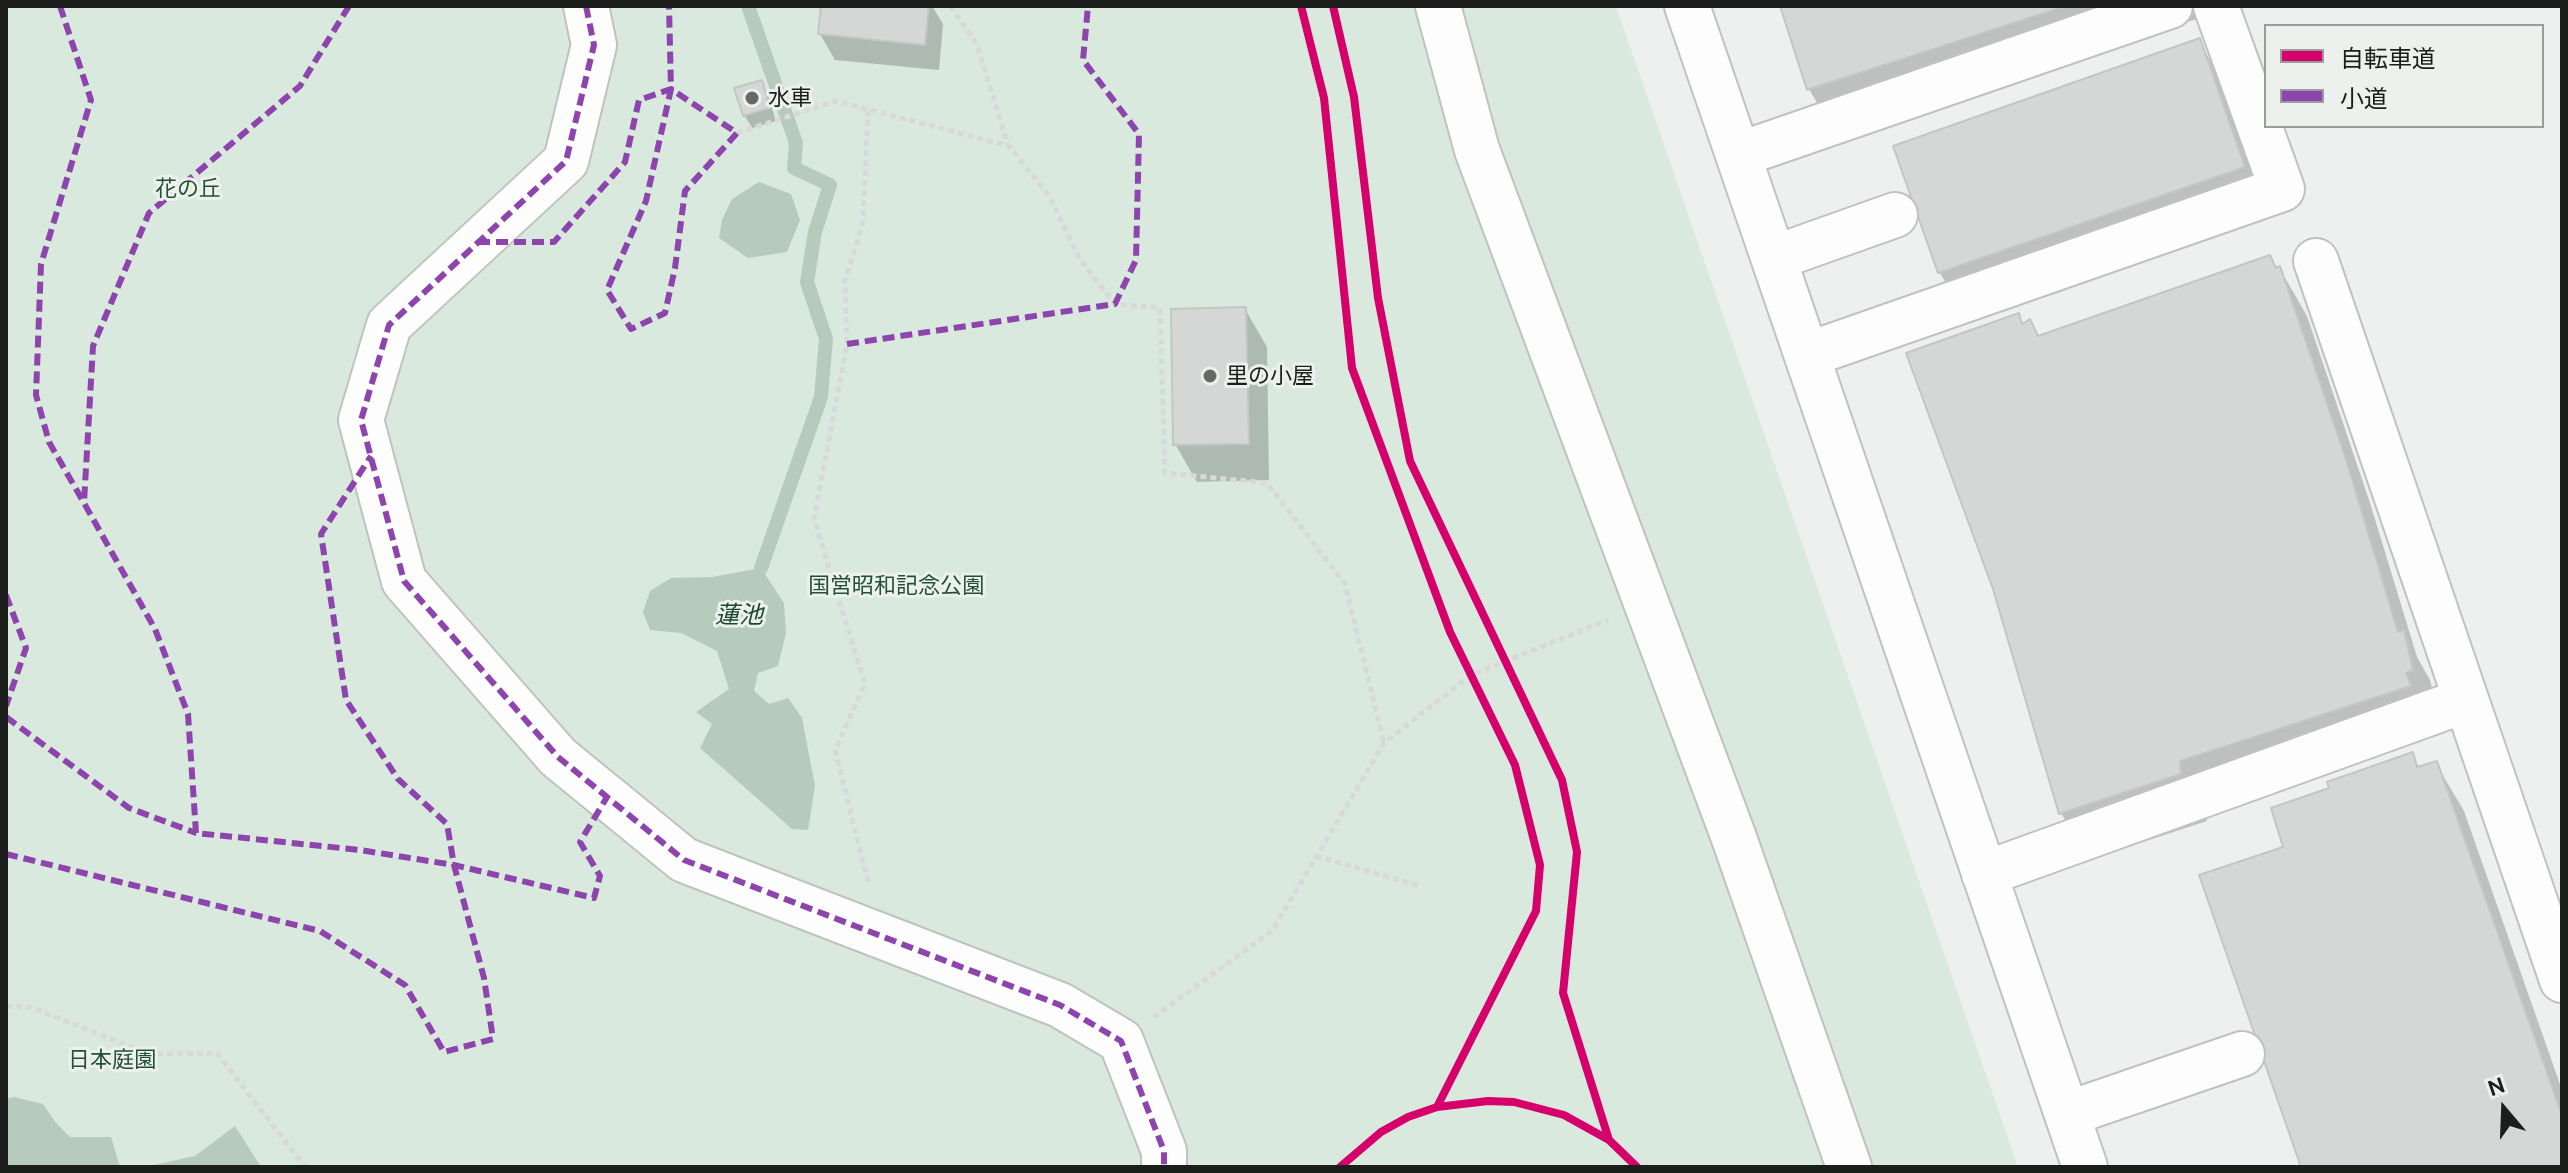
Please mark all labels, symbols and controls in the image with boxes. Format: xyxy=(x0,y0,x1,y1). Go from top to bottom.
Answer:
legend xyxy=(2264,24,2544,128)
text: 自転車道 xyxy=(2340,45,2436,72)
place label: 水車 xyxy=(768,85,812,111)
text: 小道 xyxy=(2340,85,2388,112)
marker: 水車 xyxy=(743,89,761,107)
park label: 花の丘 xyxy=(155,176,221,202)
place label: 里の小屋 xyxy=(1226,363,1314,389)
marker: 里の小屋 xyxy=(1201,367,1219,385)
park label: 国営昭和記念公園 xyxy=(808,573,984,599)
water label: 蓮池 xyxy=(715,601,763,629)
park label: 日本庭園 xyxy=(68,1047,156,1073)
north arrow xyxy=(2464,1069,2544,1149)
text: N xyxy=(2484,1071,2508,1100)

